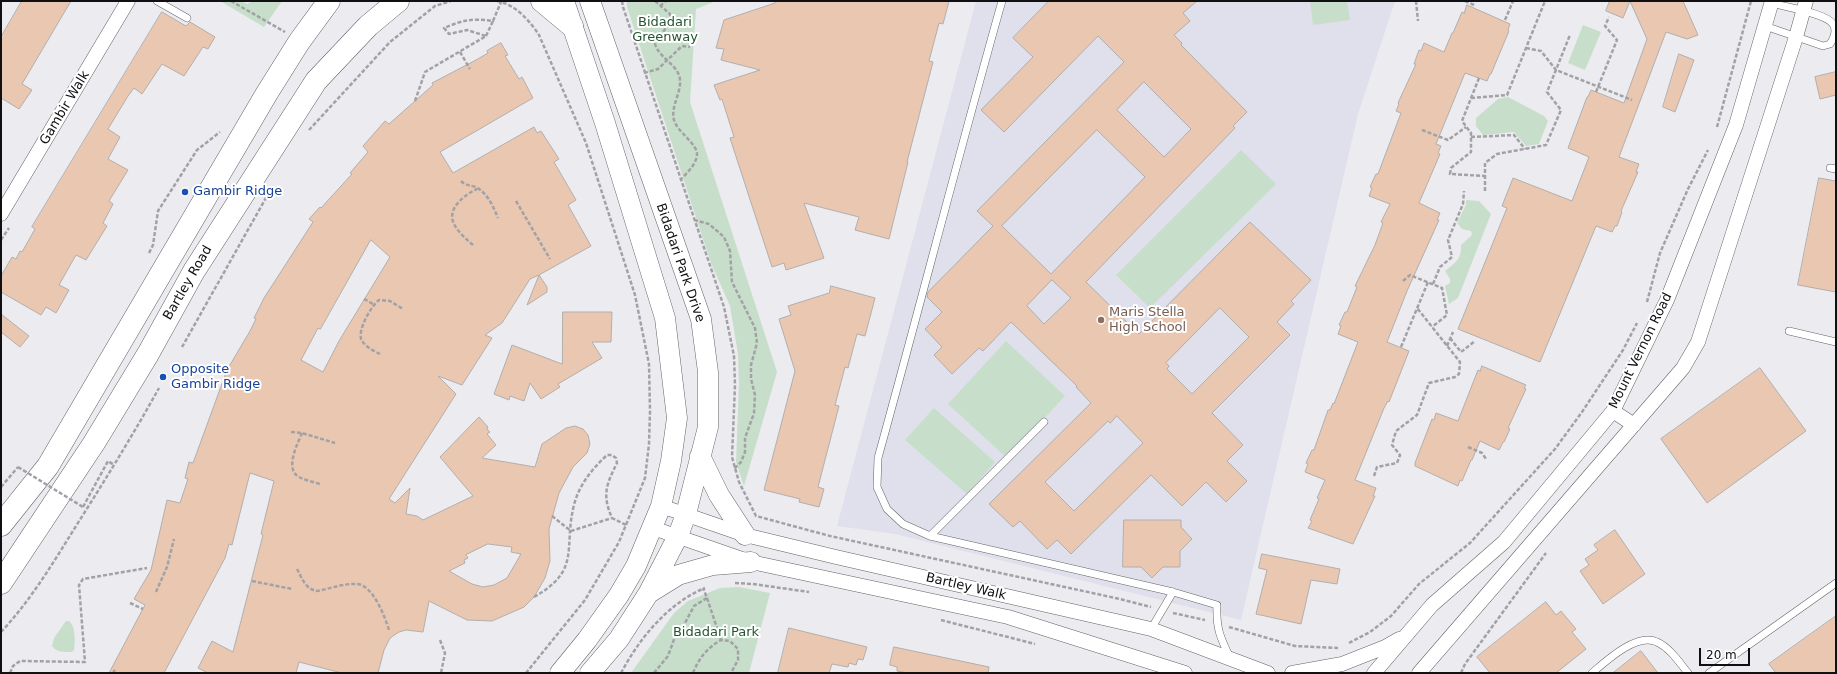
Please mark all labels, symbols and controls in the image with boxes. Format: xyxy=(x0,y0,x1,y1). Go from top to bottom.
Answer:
park label: Bidadari Greenway xyxy=(632,15,698,46)
street label: Gambir Walk xyxy=(37,68,93,148)
place label: Gambir Ridge xyxy=(193,184,282,200)
marker: Gambir Ridge xyxy=(180,187,190,197)
street label: Bidadari Park Drive xyxy=(652,201,708,325)
street label: Bartley Road xyxy=(160,243,216,323)
street label: Mount Vernon Road xyxy=(1606,290,1676,412)
place label: Maris Stella High School xyxy=(1109,305,1186,336)
marker: Maris Stella High School xyxy=(1096,315,1106,325)
place label: Opposite Gambir Ridge xyxy=(171,362,260,393)
marker: Opposite Gambir Ridge xyxy=(158,372,168,382)
street label: Bartley Walk xyxy=(924,570,1008,604)
park label: Bidadari Park xyxy=(673,625,759,641)
scale bar xyxy=(1701,640,1752,666)
text: 20 m xyxy=(1706,648,1737,662)

